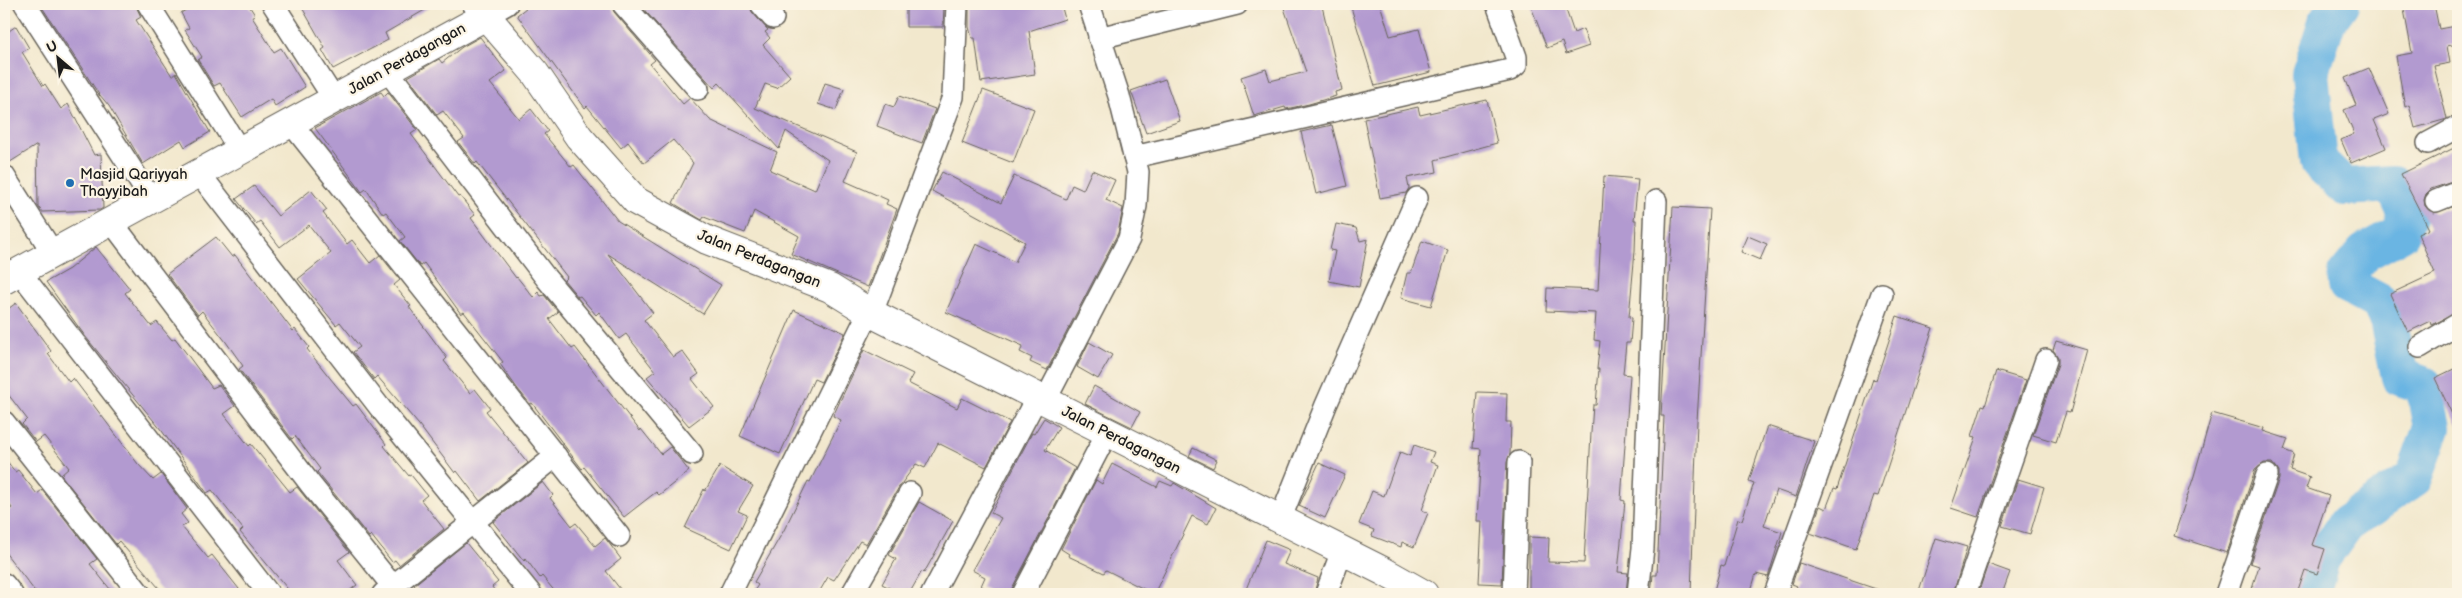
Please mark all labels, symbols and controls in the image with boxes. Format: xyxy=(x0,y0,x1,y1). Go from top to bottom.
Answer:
street label: Jalan Perdagangan xyxy=(345,19,469,99)
north arrow xyxy=(32,32,82,82)
text: U xyxy=(44,37,61,57)
place label: Masjid Qariyyah Thayyibah xyxy=(80,165,188,201)
marker: Masjid Qariyyah Thayyibah xyxy=(64,177,76,189)
street label: Jalan Perdagangan xyxy=(694,226,824,292)
street label: Jalan Perdagangan xyxy=(1058,402,1184,478)

